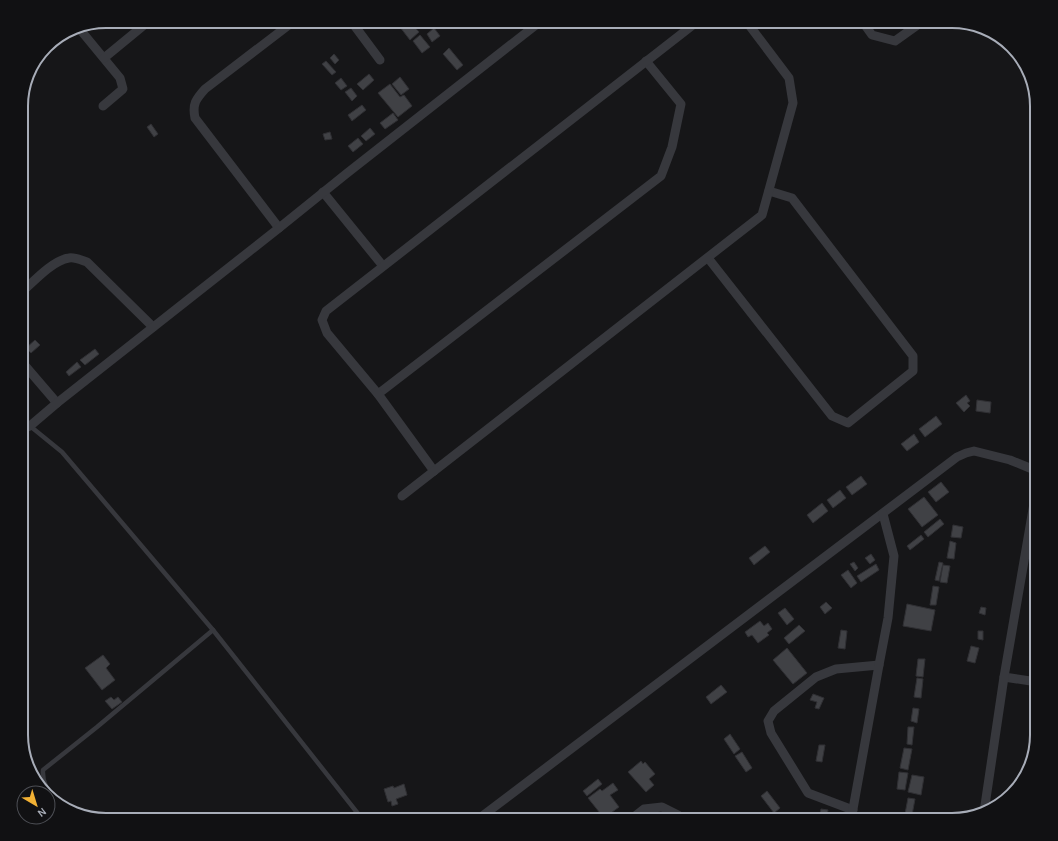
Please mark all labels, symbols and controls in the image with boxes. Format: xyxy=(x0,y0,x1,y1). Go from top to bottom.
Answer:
north arrow xyxy=(16,785,56,825)
text: N xyxy=(35,806,48,819)

